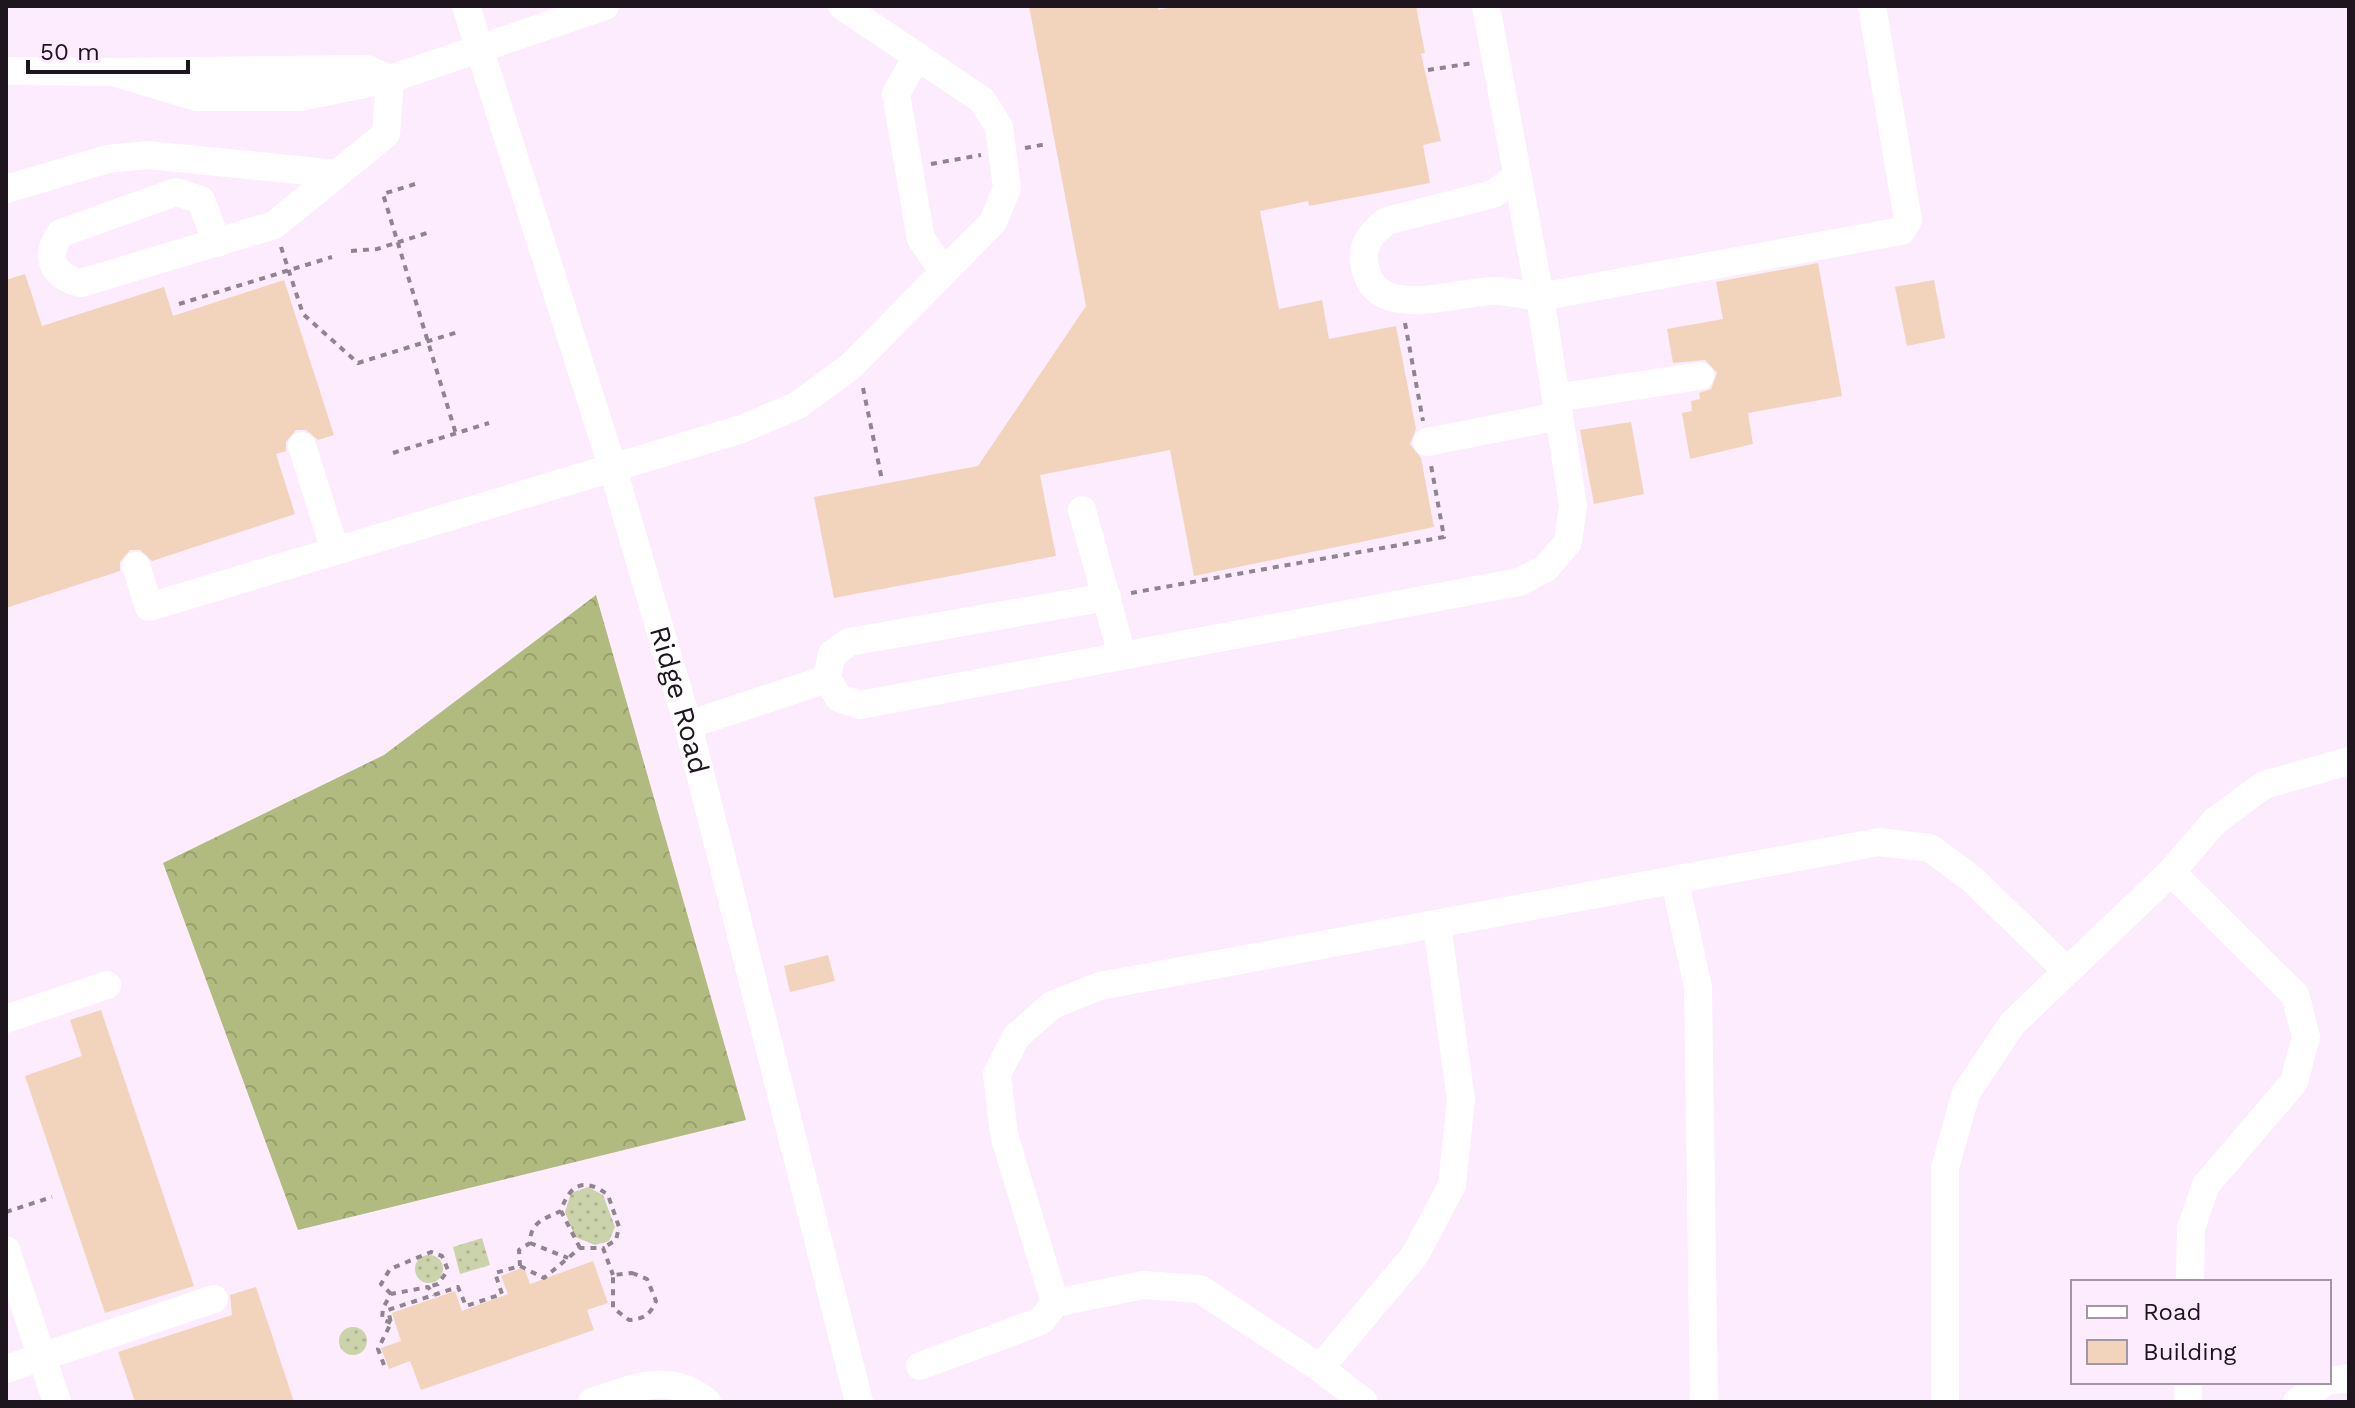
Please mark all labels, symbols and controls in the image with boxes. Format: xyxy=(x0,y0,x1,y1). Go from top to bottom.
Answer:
scale bar xyxy=(28,24,188,74)
text: 50 m xyxy=(40,38,100,66)
street label: Ridge Road xyxy=(643,622,716,777)
legend xyxy=(2071,1280,2331,1384)
text: Road xyxy=(2143,1298,2202,1326)
text: Building xyxy=(2143,1338,2236,1366)

